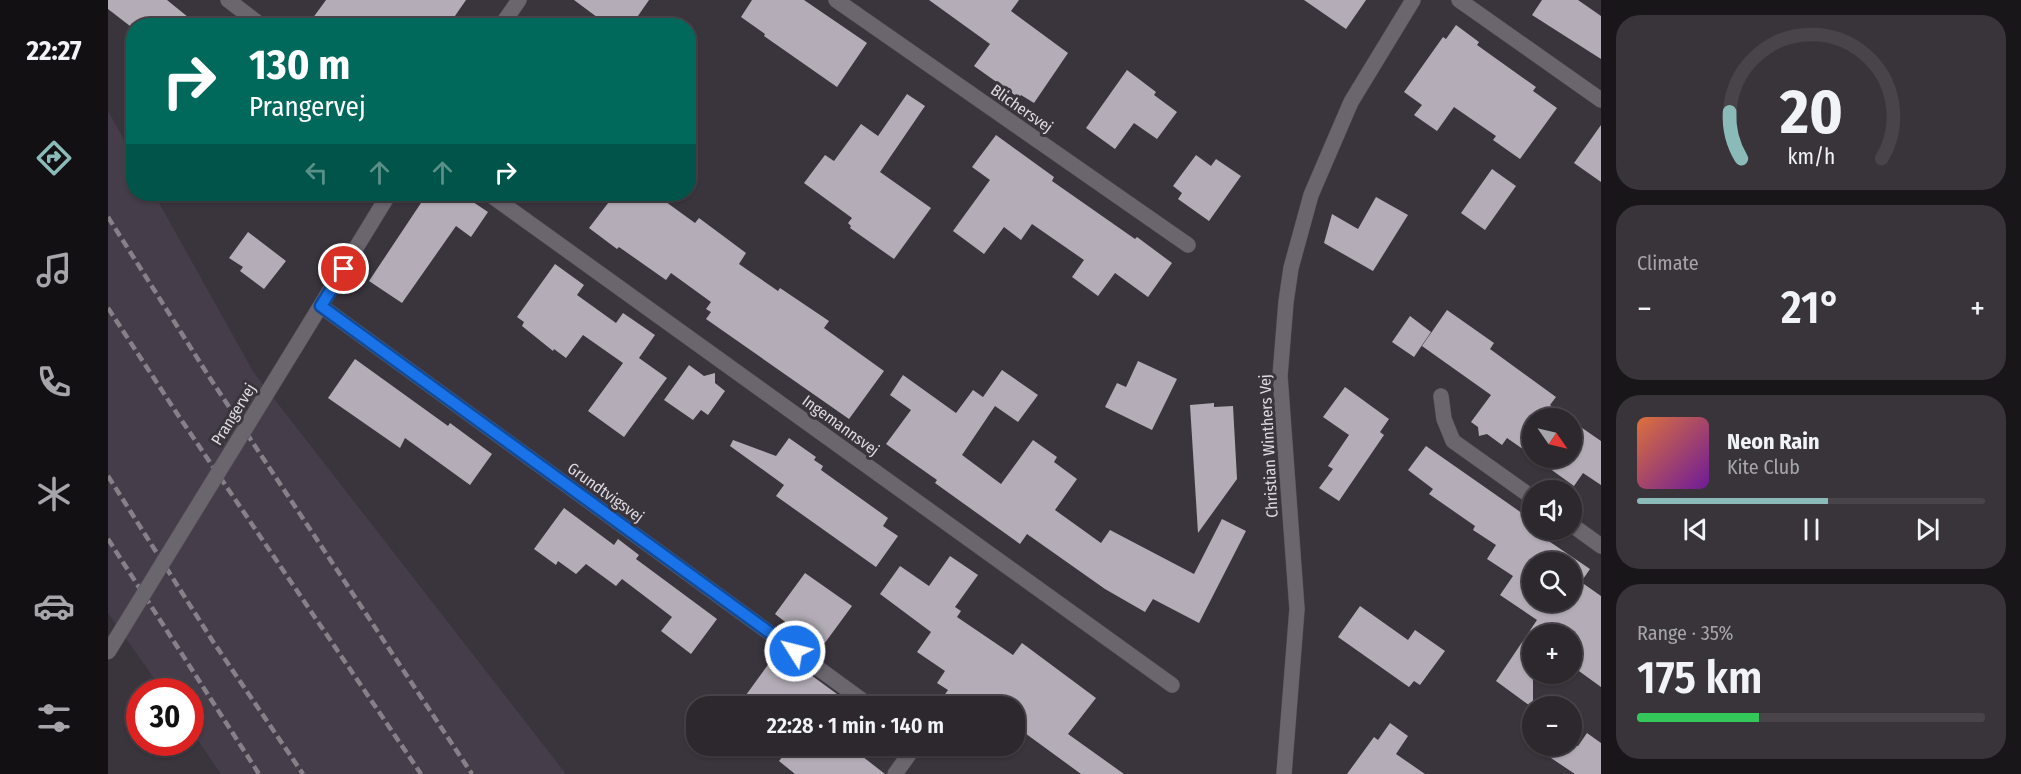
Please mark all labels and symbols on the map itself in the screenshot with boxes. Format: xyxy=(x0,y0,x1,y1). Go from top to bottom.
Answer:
street label: Blichersvej xyxy=(987,80,1056,137)
pin xyxy=(318,243,369,294)
street label: Christian Winthers Vej xyxy=(1255,374,1282,518)
street label: Prangervej xyxy=(207,380,260,449)
street label: Ingemannsvej xyxy=(799,391,883,460)
north arrow xyxy=(1522,408,1582,468)
street label: Grundtvigsvej xyxy=(564,458,647,526)
position arrow xyxy=(763,619,827,683)
speed limit sign: 30 xyxy=(126,678,204,756)

